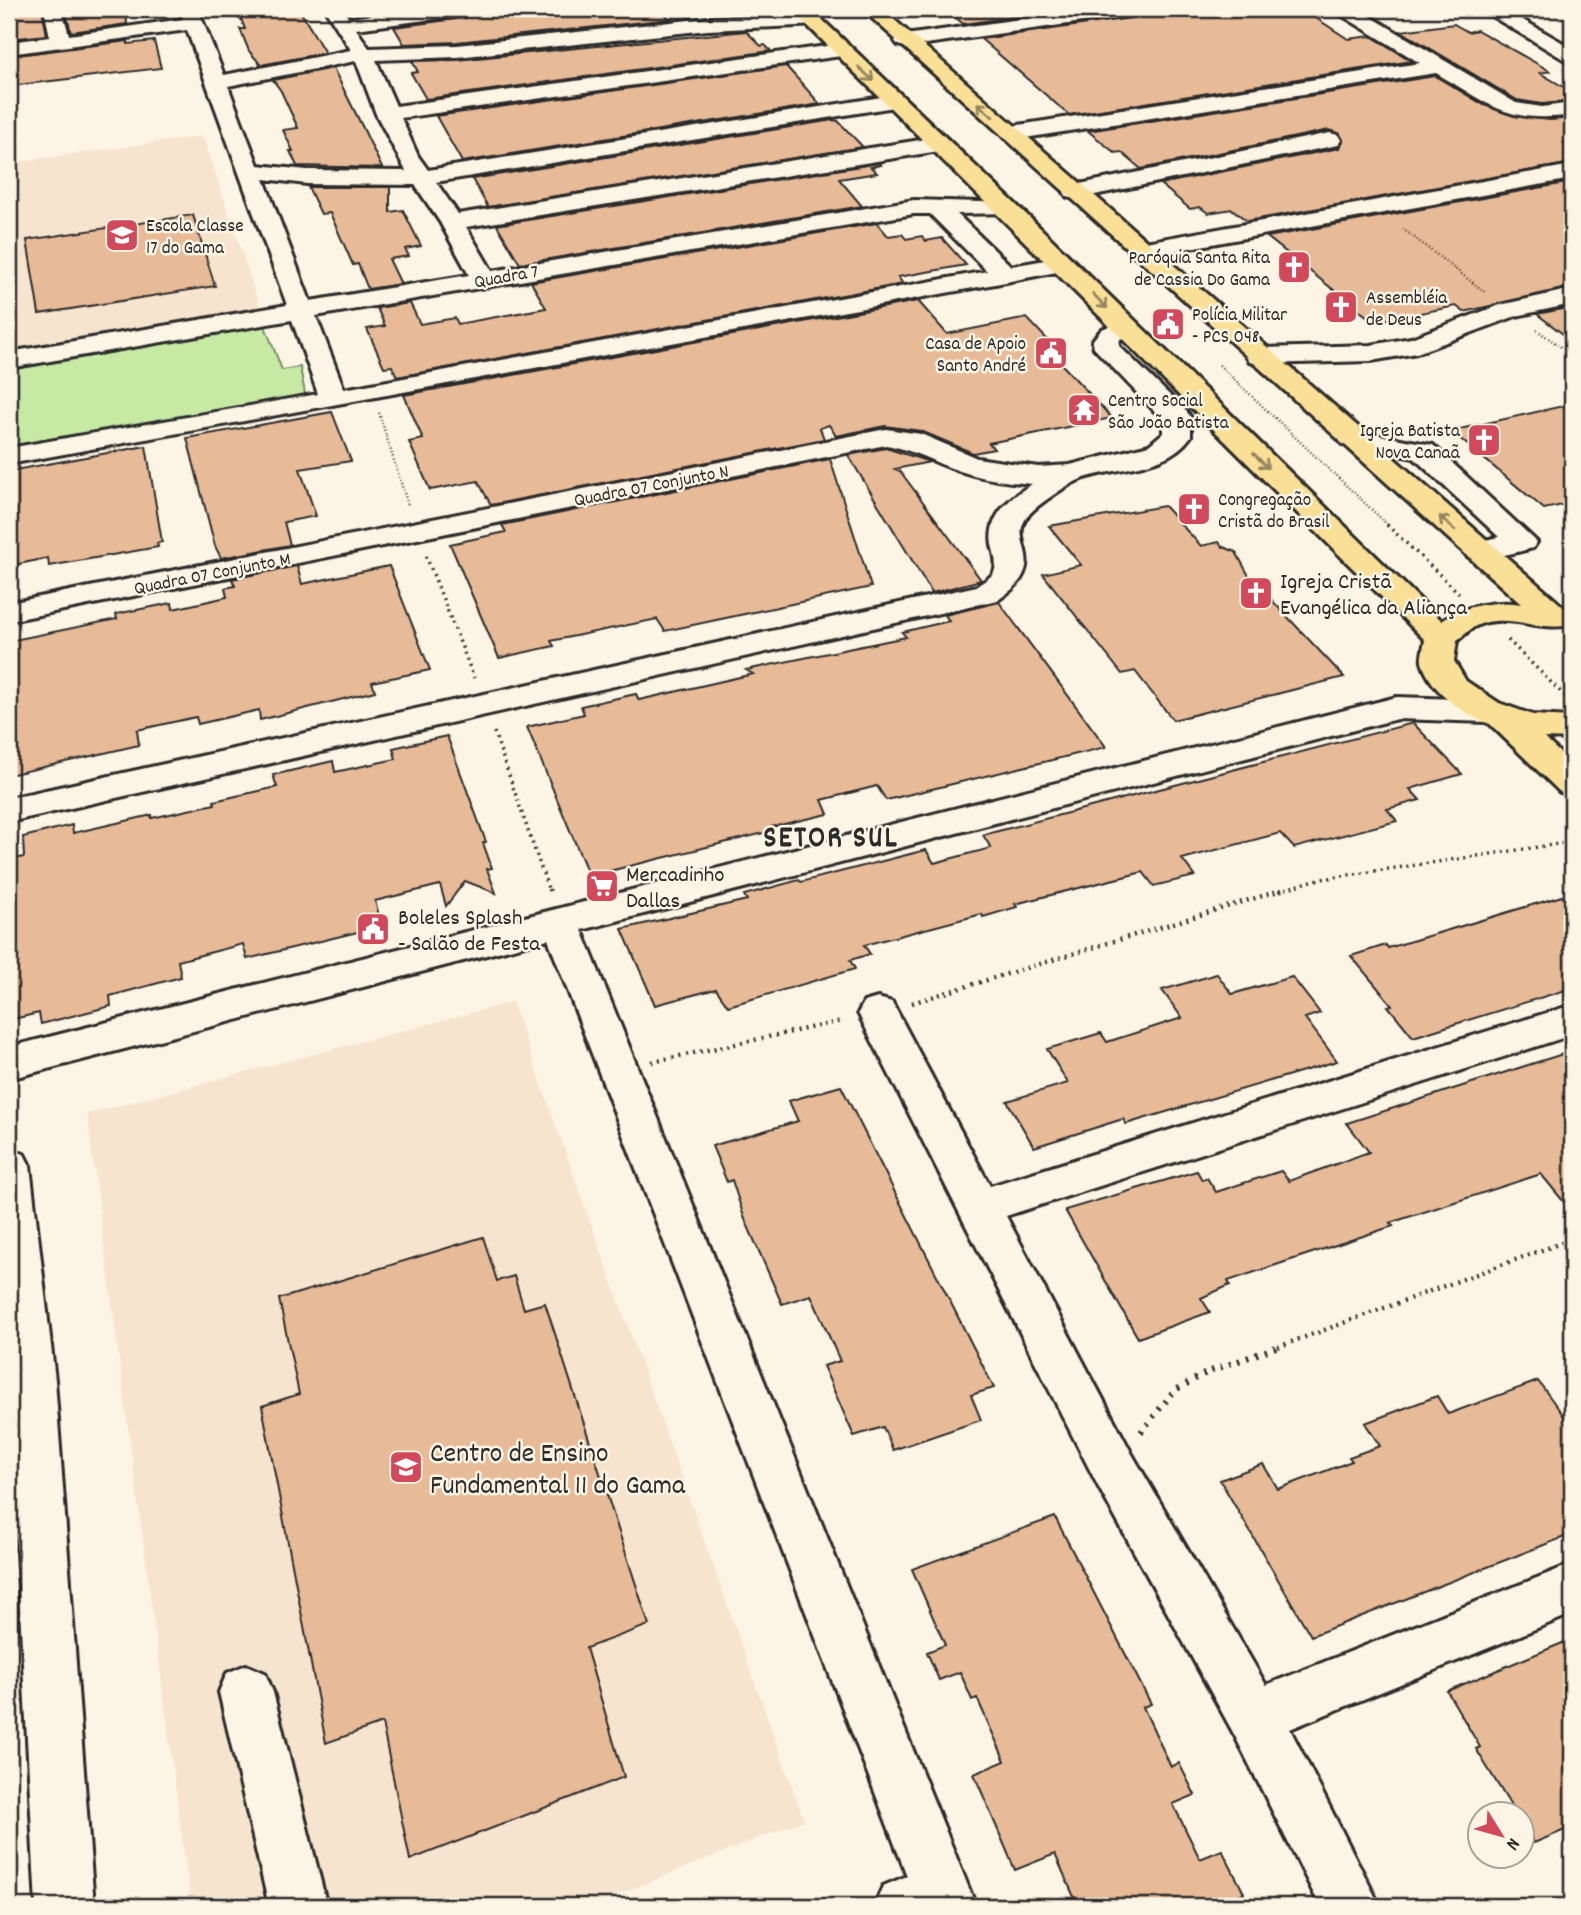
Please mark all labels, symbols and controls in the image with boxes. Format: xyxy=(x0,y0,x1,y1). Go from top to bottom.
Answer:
one-way arrow xyxy=(857,66,874,83)
one-way arrow xyxy=(976,102,994,118)
place label: Escola Classe 17 do Gama xyxy=(146,214,244,263)
school or university icon: Escola Classe 17 do Gama xyxy=(103,216,141,254)
place label: Paróquia Santa Rita de Cassia Do Gama xyxy=(1129,246,1271,295)
church icon: Paróquia Santa Rita de Cassia Do Gama xyxy=(1275,248,1313,286)
street label: Quadra 7 xyxy=(472,260,541,297)
place label: Assembléia de Deus xyxy=(1366,286,1448,335)
church icon: Assembléia de Deus xyxy=(1322,288,1360,326)
one-way arrow xyxy=(1091,292,1108,309)
place label: Polícia Militar - PCS 048 xyxy=(1192,303,1287,352)
public building icon: Polícia Militar - PCS 048 xyxy=(1149,305,1187,343)
place label: Casa de Apoio Santo André xyxy=(925,332,1026,381)
public building icon: Casa de Apoio Santo André xyxy=(1032,334,1070,372)
place label: Centro Social São João Batista xyxy=(1108,389,1230,438)
temple icon: Centro Social São João Batista xyxy=(1065,391,1103,429)
place label: Igreja Batista Nova Canaã xyxy=(1360,419,1461,468)
church icon: Igreja Batista Nova Canaã xyxy=(1465,421,1503,459)
one-way arrow xyxy=(1253,452,1270,469)
street label: Quadra 07 Conjunto N xyxy=(572,459,731,516)
place label: Congregação Cristã do Brasil xyxy=(1218,488,1330,537)
church icon: Congregação Cristã do Brasil xyxy=(1175,490,1213,528)
one-way arrow xyxy=(1439,514,1456,531)
street label: Quadra 07 Conjunto M xyxy=(132,547,293,604)
place label: Igreja Cristã Evangélica da Aliança xyxy=(1280,567,1468,626)
church icon: Igreja Cristã Evangélica da Aliança xyxy=(1237,574,1275,612)
district label: SETOR SUL xyxy=(763,819,899,862)
place label: Mercadinho Dallas xyxy=(626,860,725,919)
supermarket icon: Mercadinho Dallas xyxy=(583,867,621,905)
place label: Boleles Splash - Salão de Festa xyxy=(398,903,541,962)
public building icon: Boleles Splash - Salão de Festa xyxy=(354,910,392,948)
place label: Centro de Ensino Fundamental 11 do Gama xyxy=(430,1436,686,1508)
school or university icon: Centro de Ensino Fundamental 11 do Gama xyxy=(387,1448,425,1486)
north arrow xyxy=(1466,1800,1536,1870)
text: N xyxy=(1498,1831,1525,1855)

